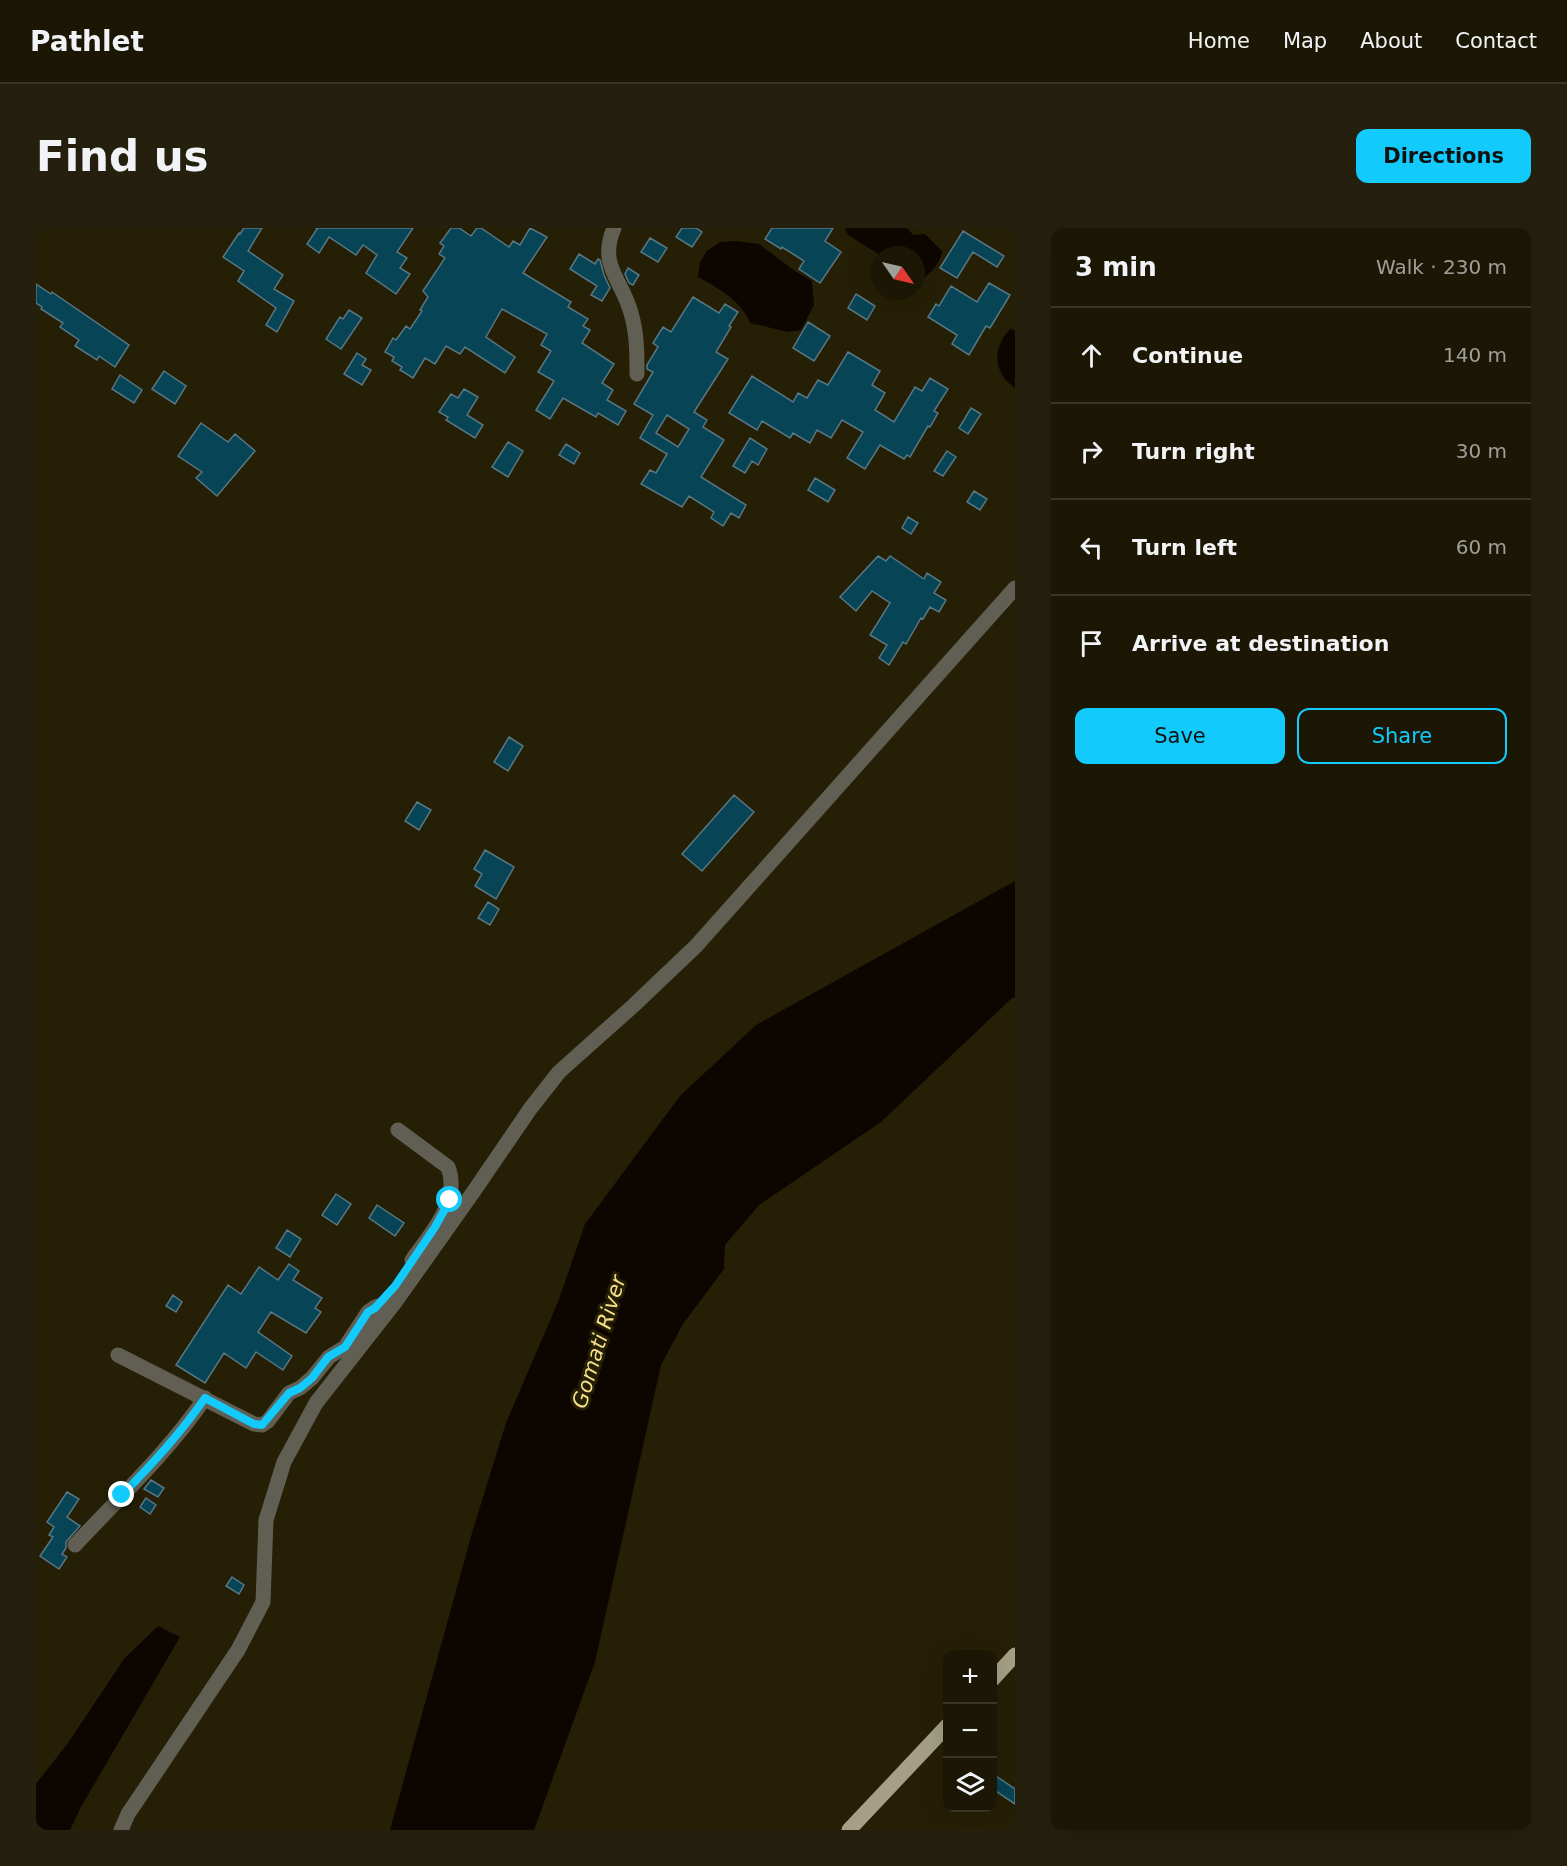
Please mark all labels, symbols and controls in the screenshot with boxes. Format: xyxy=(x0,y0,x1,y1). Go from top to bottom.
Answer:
text: Pathlet xyxy=(30,25,144,58)
text: Home xyxy=(1188,29,1250,53)
text: Map xyxy=(1283,29,1327,53)
text: About xyxy=(1360,29,1422,53)
text: Contact xyxy=(1455,29,1537,53)
button: Directions xyxy=(1356,129,1531,183)
text: Find us xyxy=(36,132,209,181)
north arrow xyxy=(871,246,925,300)
text: 3 min xyxy=(1075,252,1157,282)
text: Walk · 230 m xyxy=(1376,255,1507,279)
icon: ahead xyxy=(1075,339,1108,372)
text: Continue xyxy=(1132,343,1243,368)
text: 140 m xyxy=(1443,343,1507,367)
icon: right xyxy=(1075,435,1108,468)
text: Turn right xyxy=(1132,439,1255,464)
text: 30 m xyxy=(1456,439,1507,463)
icon: left xyxy=(1075,531,1108,564)
text: Turn left xyxy=(1132,535,1237,560)
text: 60 m xyxy=(1456,535,1507,559)
icon: arrive xyxy=(1075,627,1108,660)
text: Arrive at destination xyxy=(1132,631,1389,656)
button: Save xyxy=(1075,708,1285,764)
button: Share xyxy=(1297,708,1507,764)
route start xyxy=(436,1186,462,1212)
water label: Gomati River xyxy=(567,1271,631,1411)
route end xyxy=(108,1481,134,1507)
map controls xyxy=(943,1650,997,1812)
button: + xyxy=(943,1650,997,1704)
button: − xyxy=(943,1704,997,1758)
button: layers xyxy=(943,1758,997,1812)

